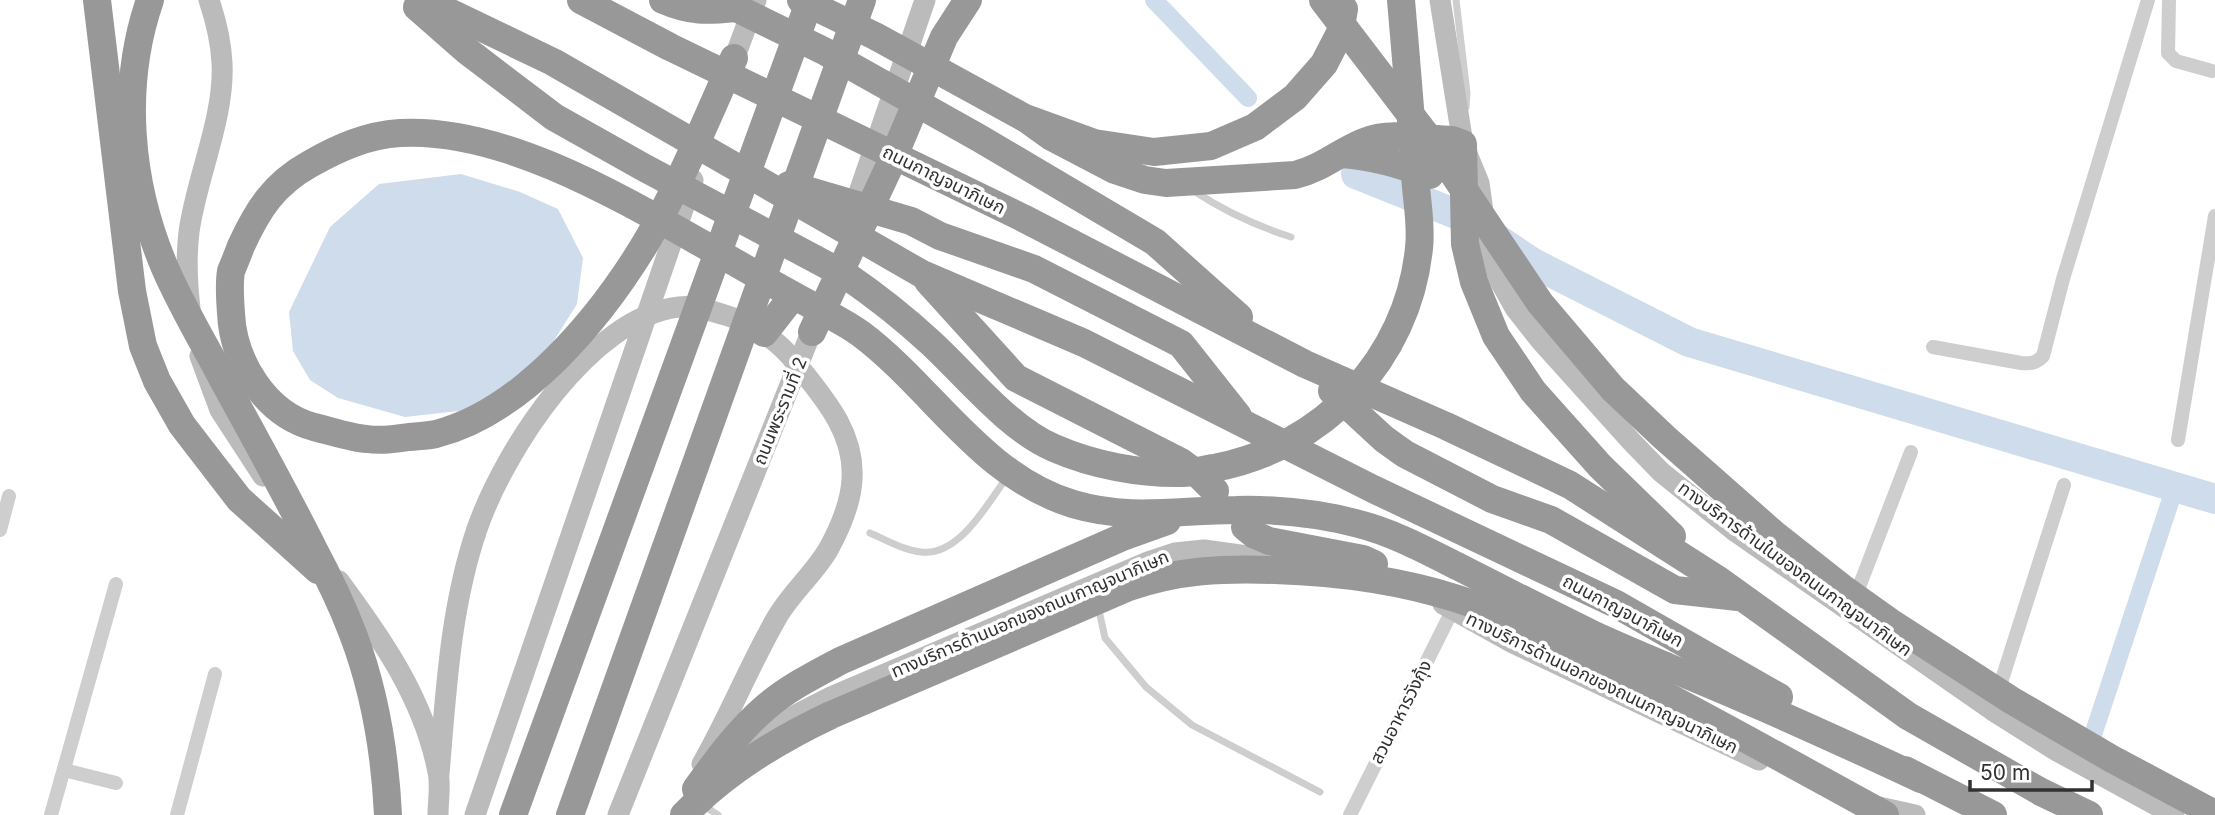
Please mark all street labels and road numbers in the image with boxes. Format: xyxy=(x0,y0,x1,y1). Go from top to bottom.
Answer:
street label: ถนนกาญจนาภิเษก xyxy=(880,141,1009,218)
street label: ถนนพระรามที่ 2 xyxy=(747,353,811,468)
street label: ทางบริการด้านในของถนนกาญจนาภิเษก xyxy=(1674,477,1916,660)
street label: ทางบริการด้านนอกของถนนกาญจนาภิเษก xyxy=(888,545,1172,682)
street label: ถนนกาญจนาภิเษก xyxy=(1559,570,1687,651)
street label: ทางบริการด้านนอกของถนนกาญจนาภิเษก xyxy=(1463,607,1741,758)
street label: สวนอาหารวังกุ้ง xyxy=(1365,656,1437,768)

